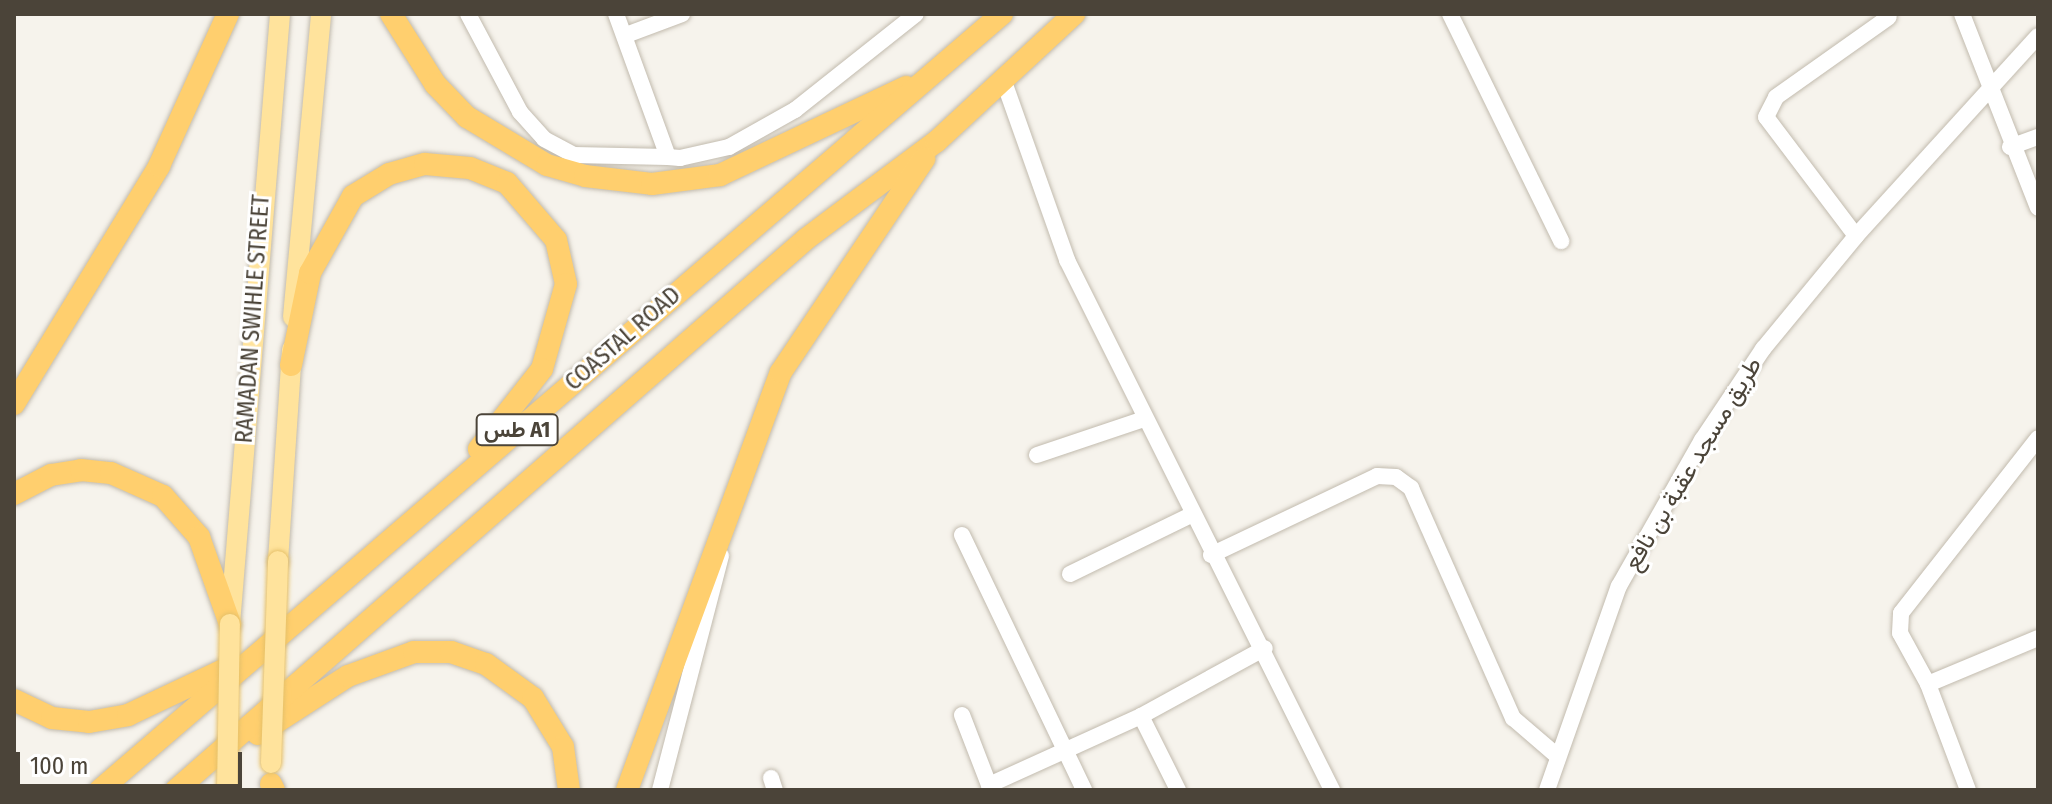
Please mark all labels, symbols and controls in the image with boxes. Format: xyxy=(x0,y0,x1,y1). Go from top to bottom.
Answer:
street label: RAMADAN SWIHLE STREET xyxy=(230,194,276,444)
street label: COASTAL ROAD xyxy=(559,281,687,397)
street label: طريق مسجد عقبة بن نافع xyxy=(1618,352,1768,576)
road number: طس A1 xyxy=(475,412,559,448)
scale bar xyxy=(20,736,246,786)
text: 100 m xyxy=(30,752,88,780)

